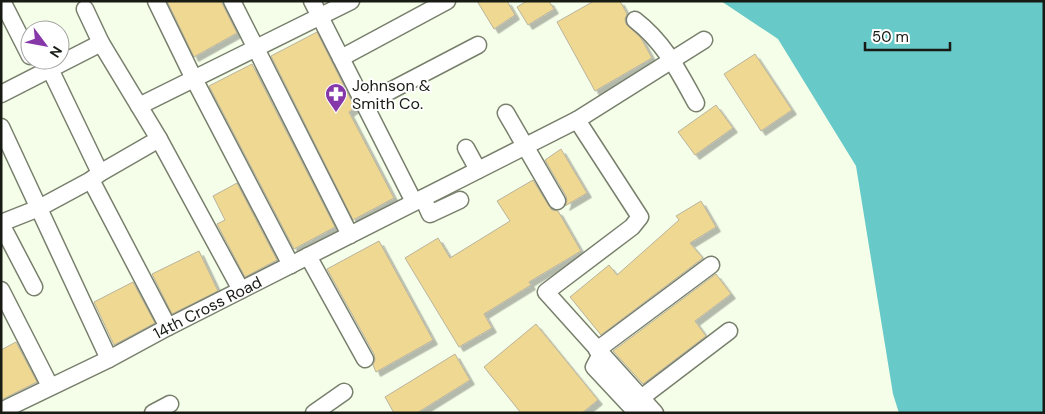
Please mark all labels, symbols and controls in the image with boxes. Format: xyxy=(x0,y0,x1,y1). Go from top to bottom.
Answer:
north arrow xyxy=(20,20,70,70)
scale bar xyxy=(865,20,950,52)
text: 50 m xyxy=(872,27,909,47)
text: N xyxy=(46,43,66,61)
place label: Johnson & Smith Co. xyxy=(352,75,431,114)
pharmacy icon: Johnson & Smith Co. xyxy=(324,82,348,113)
street label: 14th Cross Road xyxy=(149,271,265,344)

